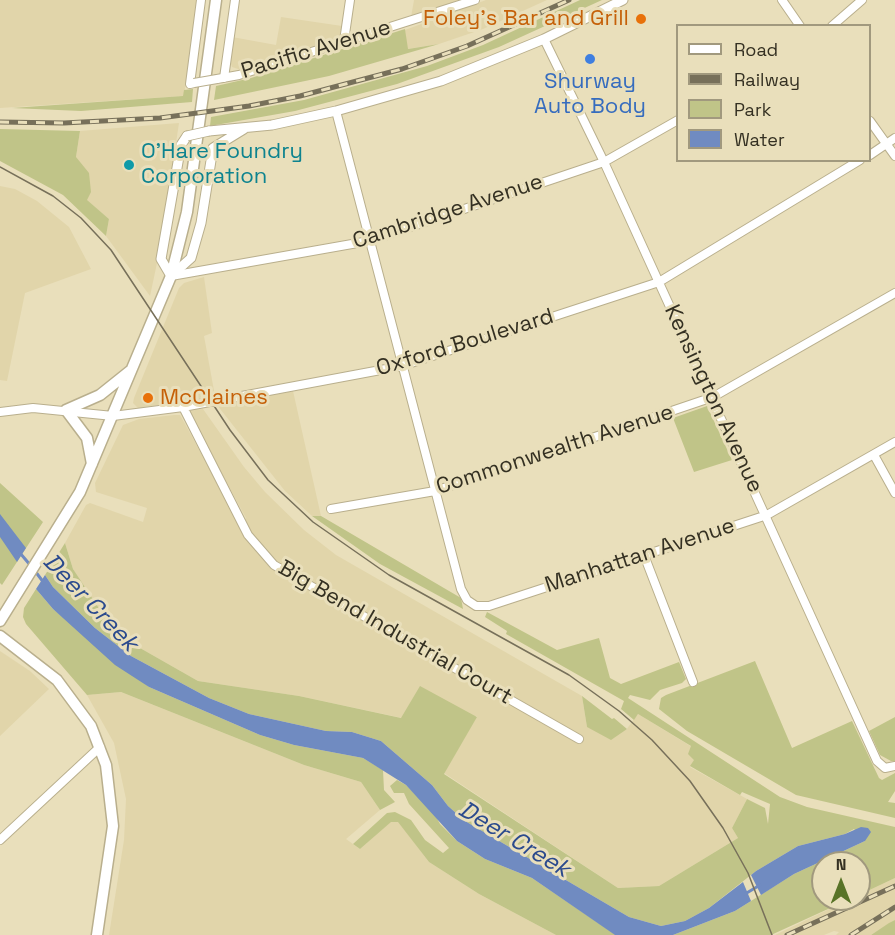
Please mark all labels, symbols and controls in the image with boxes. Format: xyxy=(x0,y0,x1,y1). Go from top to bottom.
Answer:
place label: Foley's Bar and Grill xyxy=(423,6,629,32)
marker: Foley's Bar and Grill xyxy=(634,12,648,26)
street label: Pacific Avenue xyxy=(238,15,394,85)
legend xyxy=(676,24,871,162)
text: Road xyxy=(734,38,778,61)
marker: Shurway Auto Body xyxy=(583,52,597,66)
text: Railway xyxy=(734,68,800,91)
place label: Shurway Auto Body xyxy=(534,69,646,120)
text: Park xyxy=(734,98,771,121)
text: Water xyxy=(734,128,785,151)
place label: O'Hare Foundry Corporation xyxy=(141,139,303,190)
marker: O'Hare Foundry Corporation xyxy=(122,158,136,172)
street label: Cambridge Avenue xyxy=(350,169,546,255)
street label: Kensington Avenue xyxy=(658,301,768,497)
street label: Oxford Boulevard xyxy=(373,303,557,383)
place label: McClaines xyxy=(160,385,268,411)
marker: McClaines xyxy=(141,391,155,405)
street label: Commonwealth Avenue xyxy=(433,399,677,501)
street label: Manhattan Avenue xyxy=(542,513,738,599)
water label: Deer Creek xyxy=(36,548,144,658)
street label: Big Bend Industrial Court xyxy=(273,555,517,711)
water label: Deer Creek xyxy=(453,795,575,885)
north arrow xyxy=(811,851,871,911)
text: N xyxy=(836,854,846,875)

